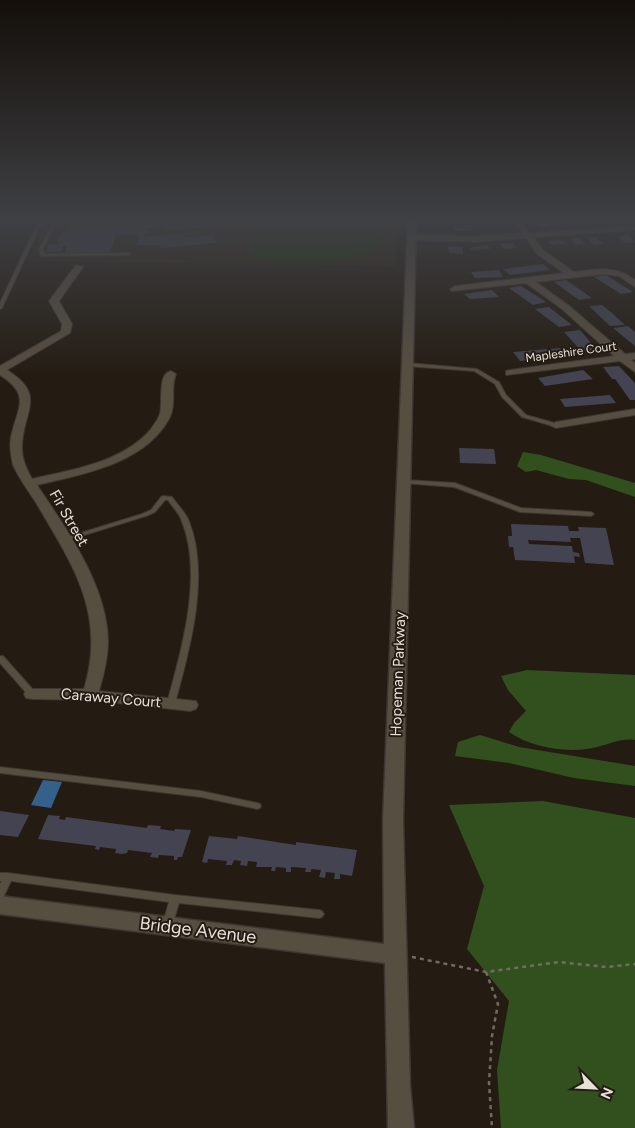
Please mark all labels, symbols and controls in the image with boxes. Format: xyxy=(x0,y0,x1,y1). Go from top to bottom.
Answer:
street label: Mapleshire Court xyxy=(524,339,618,365)
street label: Fir Street xyxy=(46,486,93,550)
street label: Hopeman Parkway xyxy=(387,611,409,737)
street label: Caraway Court xyxy=(60,685,162,711)
street label: Bridge Avenue xyxy=(138,912,258,948)
north arrow xyxy=(570,1063,620,1113)
text: N xyxy=(596,1085,616,1101)

